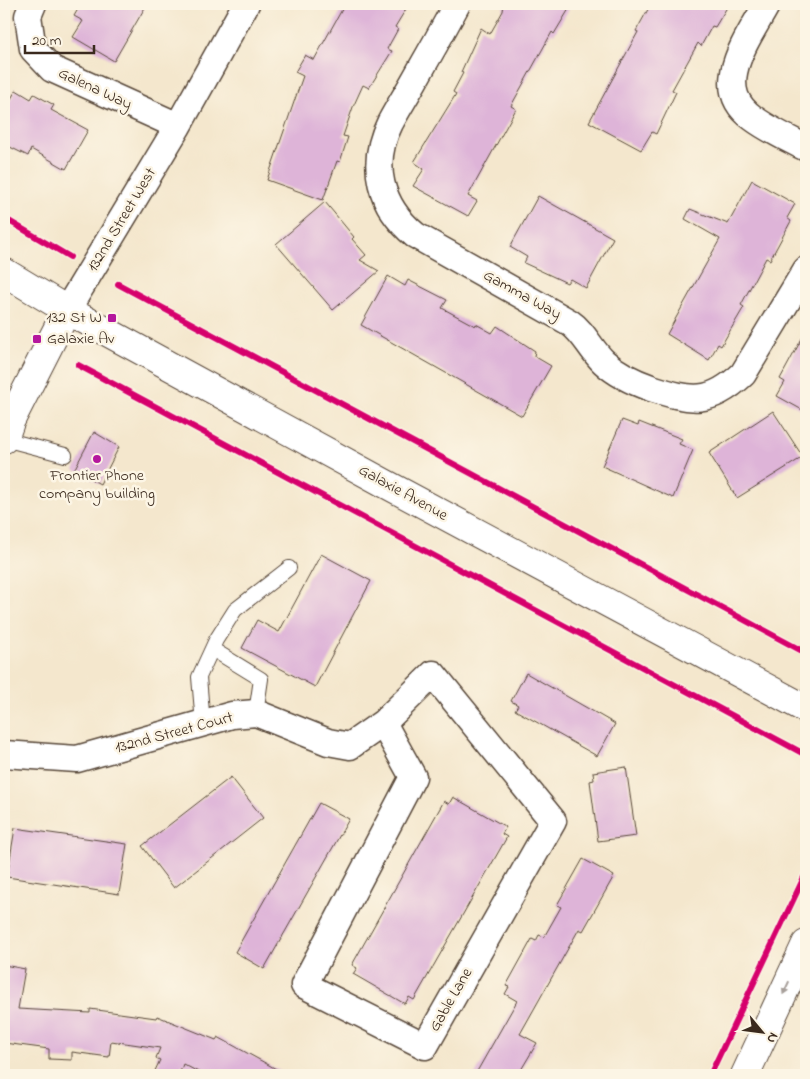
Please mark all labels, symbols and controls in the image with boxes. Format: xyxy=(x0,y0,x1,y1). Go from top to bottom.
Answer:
scale bar xyxy=(25,22,94,54)
text: 20 m xyxy=(32,30,62,52)
street label: Galena Way xyxy=(54,61,136,117)
street label: 132nd Street West xyxy=(81,163,163,277)
street label: Gamma Way xyxy=(479,264,566,326)
place label: 132 St W xyxy=(46,306,102,330)
marker: 132 St W xyxy=(106,312,118,324)
place label: Galaxie Av xyxy=(47,327,115,351)
marker: Galaxie Av xyxy=(31,333,43,345)
marker: Frontier Phone company building xyxy=(91,453,103,465)
street label: Galaxie Avenue xyxy=(354,458,453,528)
place label: Frontier Phone company building xyxy=(39,464,155,506)
street label: 132nd Street Court xyxy=(112,706,236,760)
street label: Gable Lane xyxy=(423,963,479,1036)
one-way arrow xyxy=(781,981,789,995)
north arrow xyxy=(738,1006,788,1056)
text: N xyxy=(761,1028,784,1047)

